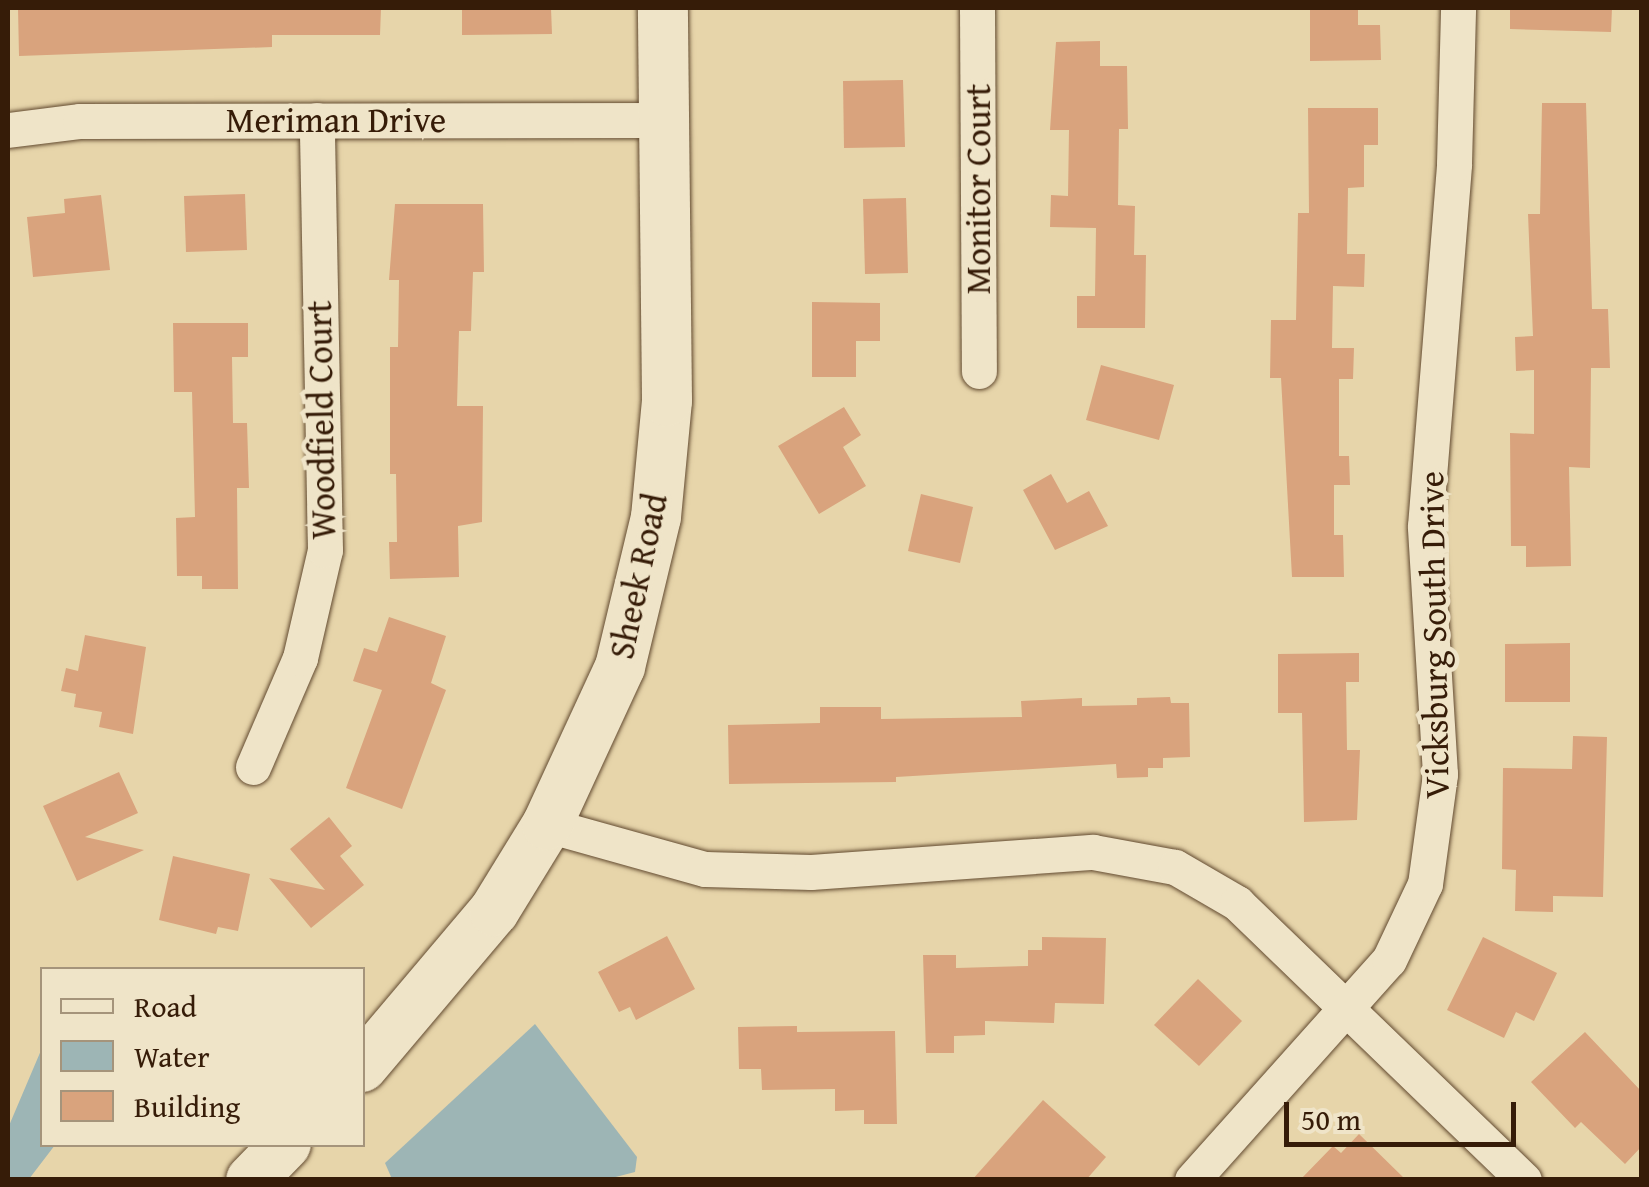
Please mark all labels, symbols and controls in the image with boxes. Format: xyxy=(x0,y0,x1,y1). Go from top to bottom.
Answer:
street label: Monitor Court xyxy=(957,84,999,294)
street label: Meriman Drive xyxy=(226,99,446,141)
street label: Woodfield Court xyxy=(298,300,344,540)
street label: Vicksburg South Drive xyxy=(1410,471,1458,799)
street label: Sheek Road xyxy=(600,489,676,663)
legend xyxy=(40,967,365,1147)
text: Road xyxy=(134,984,197,1028)
text: Water xyxy=(134,1034,210,1078)
scale bar xyxy=(1289,1082,1522,1144)
text: Building xyxy=(134,1084,240,1128)
text: 50 m xyxy=(1301,1097,1361,1141)

